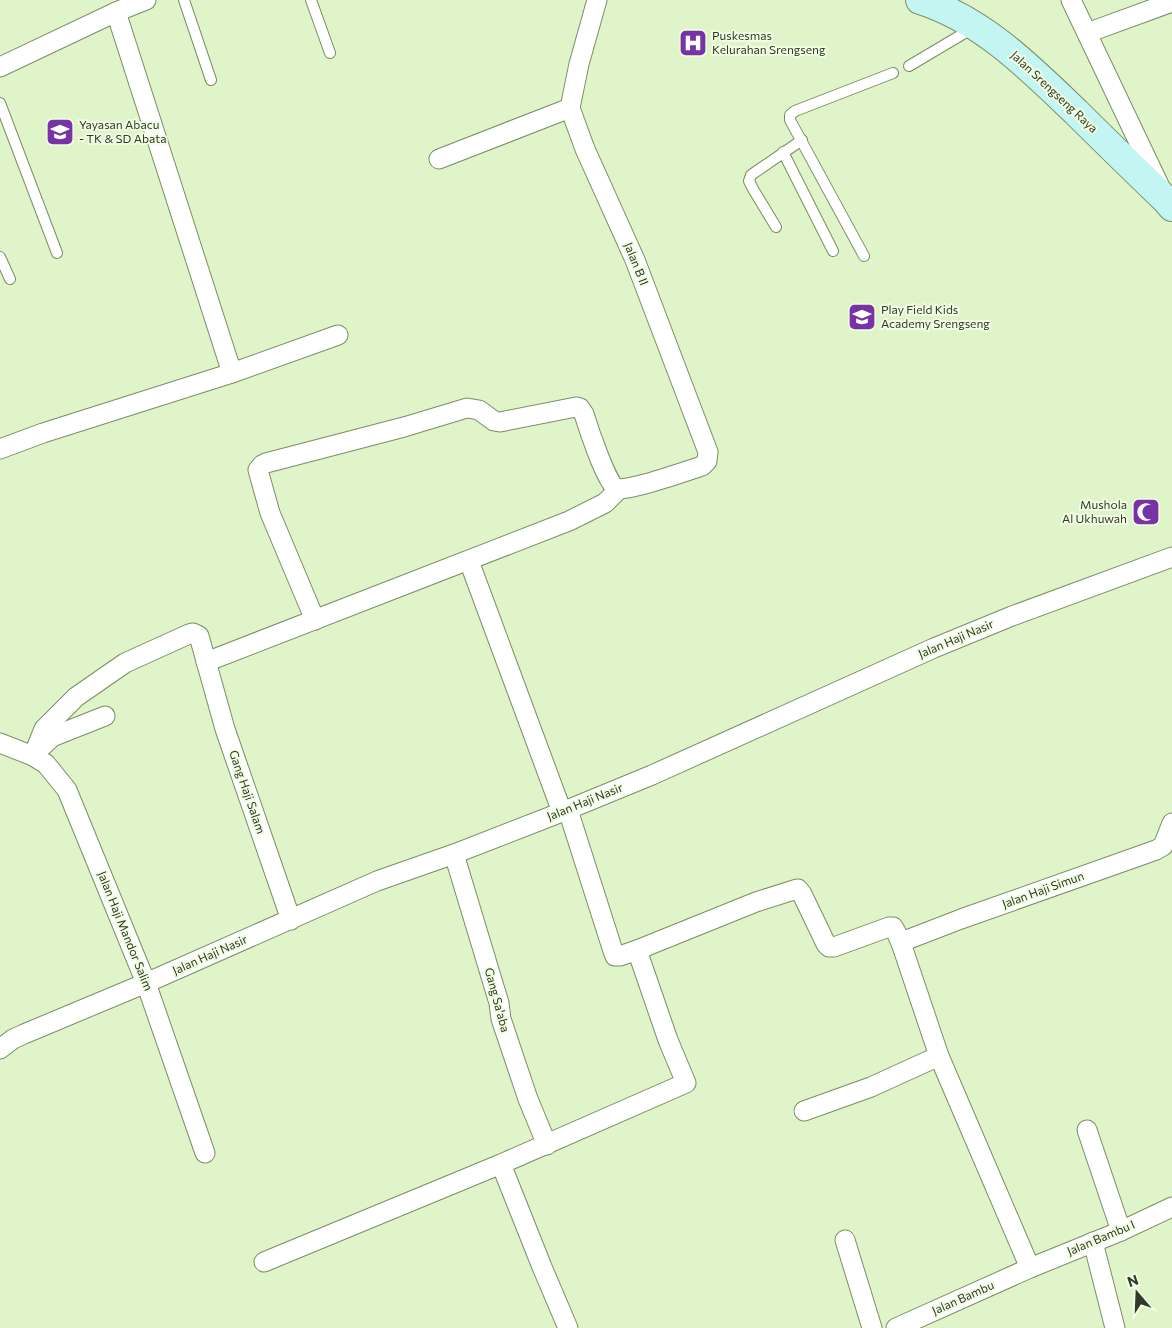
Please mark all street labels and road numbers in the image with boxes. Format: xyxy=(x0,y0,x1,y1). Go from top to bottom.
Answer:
street label: Jalan Srengseng Raya xyxy=(1008,47,1101,136)
street label: Jalan B II xyxy=(621,240,652,287)
street label: Jalan Haji Nasir xyxy=(916,616,996,661)
street label: Gang Haji Salam xyxy=(227,748,269,835)
street label: Jalan Haji Nasir xyxy=(545,779,625,824)
street label: Jalan Haji Simun xyxy=(1000,868,1086,911)
street label: Jalan Haji Mandor Salim xyxy=(95,869,156,993)
street label: Jalan Haji Nasir xyxy=(170,931,250,978)
street label: Gang Sa'aba xyxy=(483,966,513,1033)
street label: Jalan Bambu I xyxy=(1065,1217,1137,1259)
street label: Jalan Bambu xyxy=(929,1277,996,1318)

